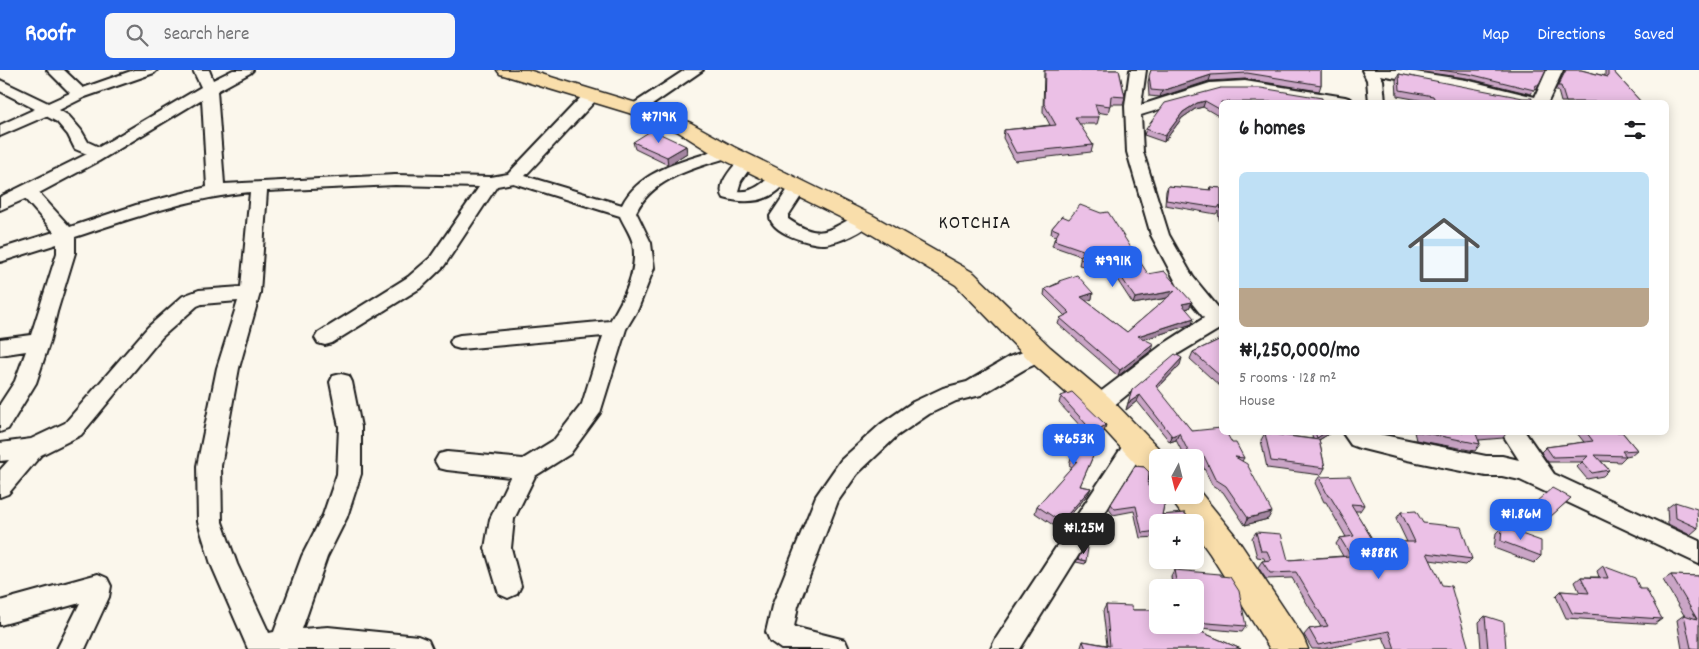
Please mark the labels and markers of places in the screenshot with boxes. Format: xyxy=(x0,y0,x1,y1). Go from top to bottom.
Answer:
pin: ₦719K xyxy=(624,102,694,144)
pin: ₦991K xyxy=(1078,246,1148,288)
pin: ₦653K xyxy=(1039,424,1109,466)
pin: ₦1.86M xyxy=(1480,498,1562,541)
pin: ₦1.25M xyxy=(1043,512,1125,555)
pin: ₦888K xyxy=(1344,538,1414,580)

